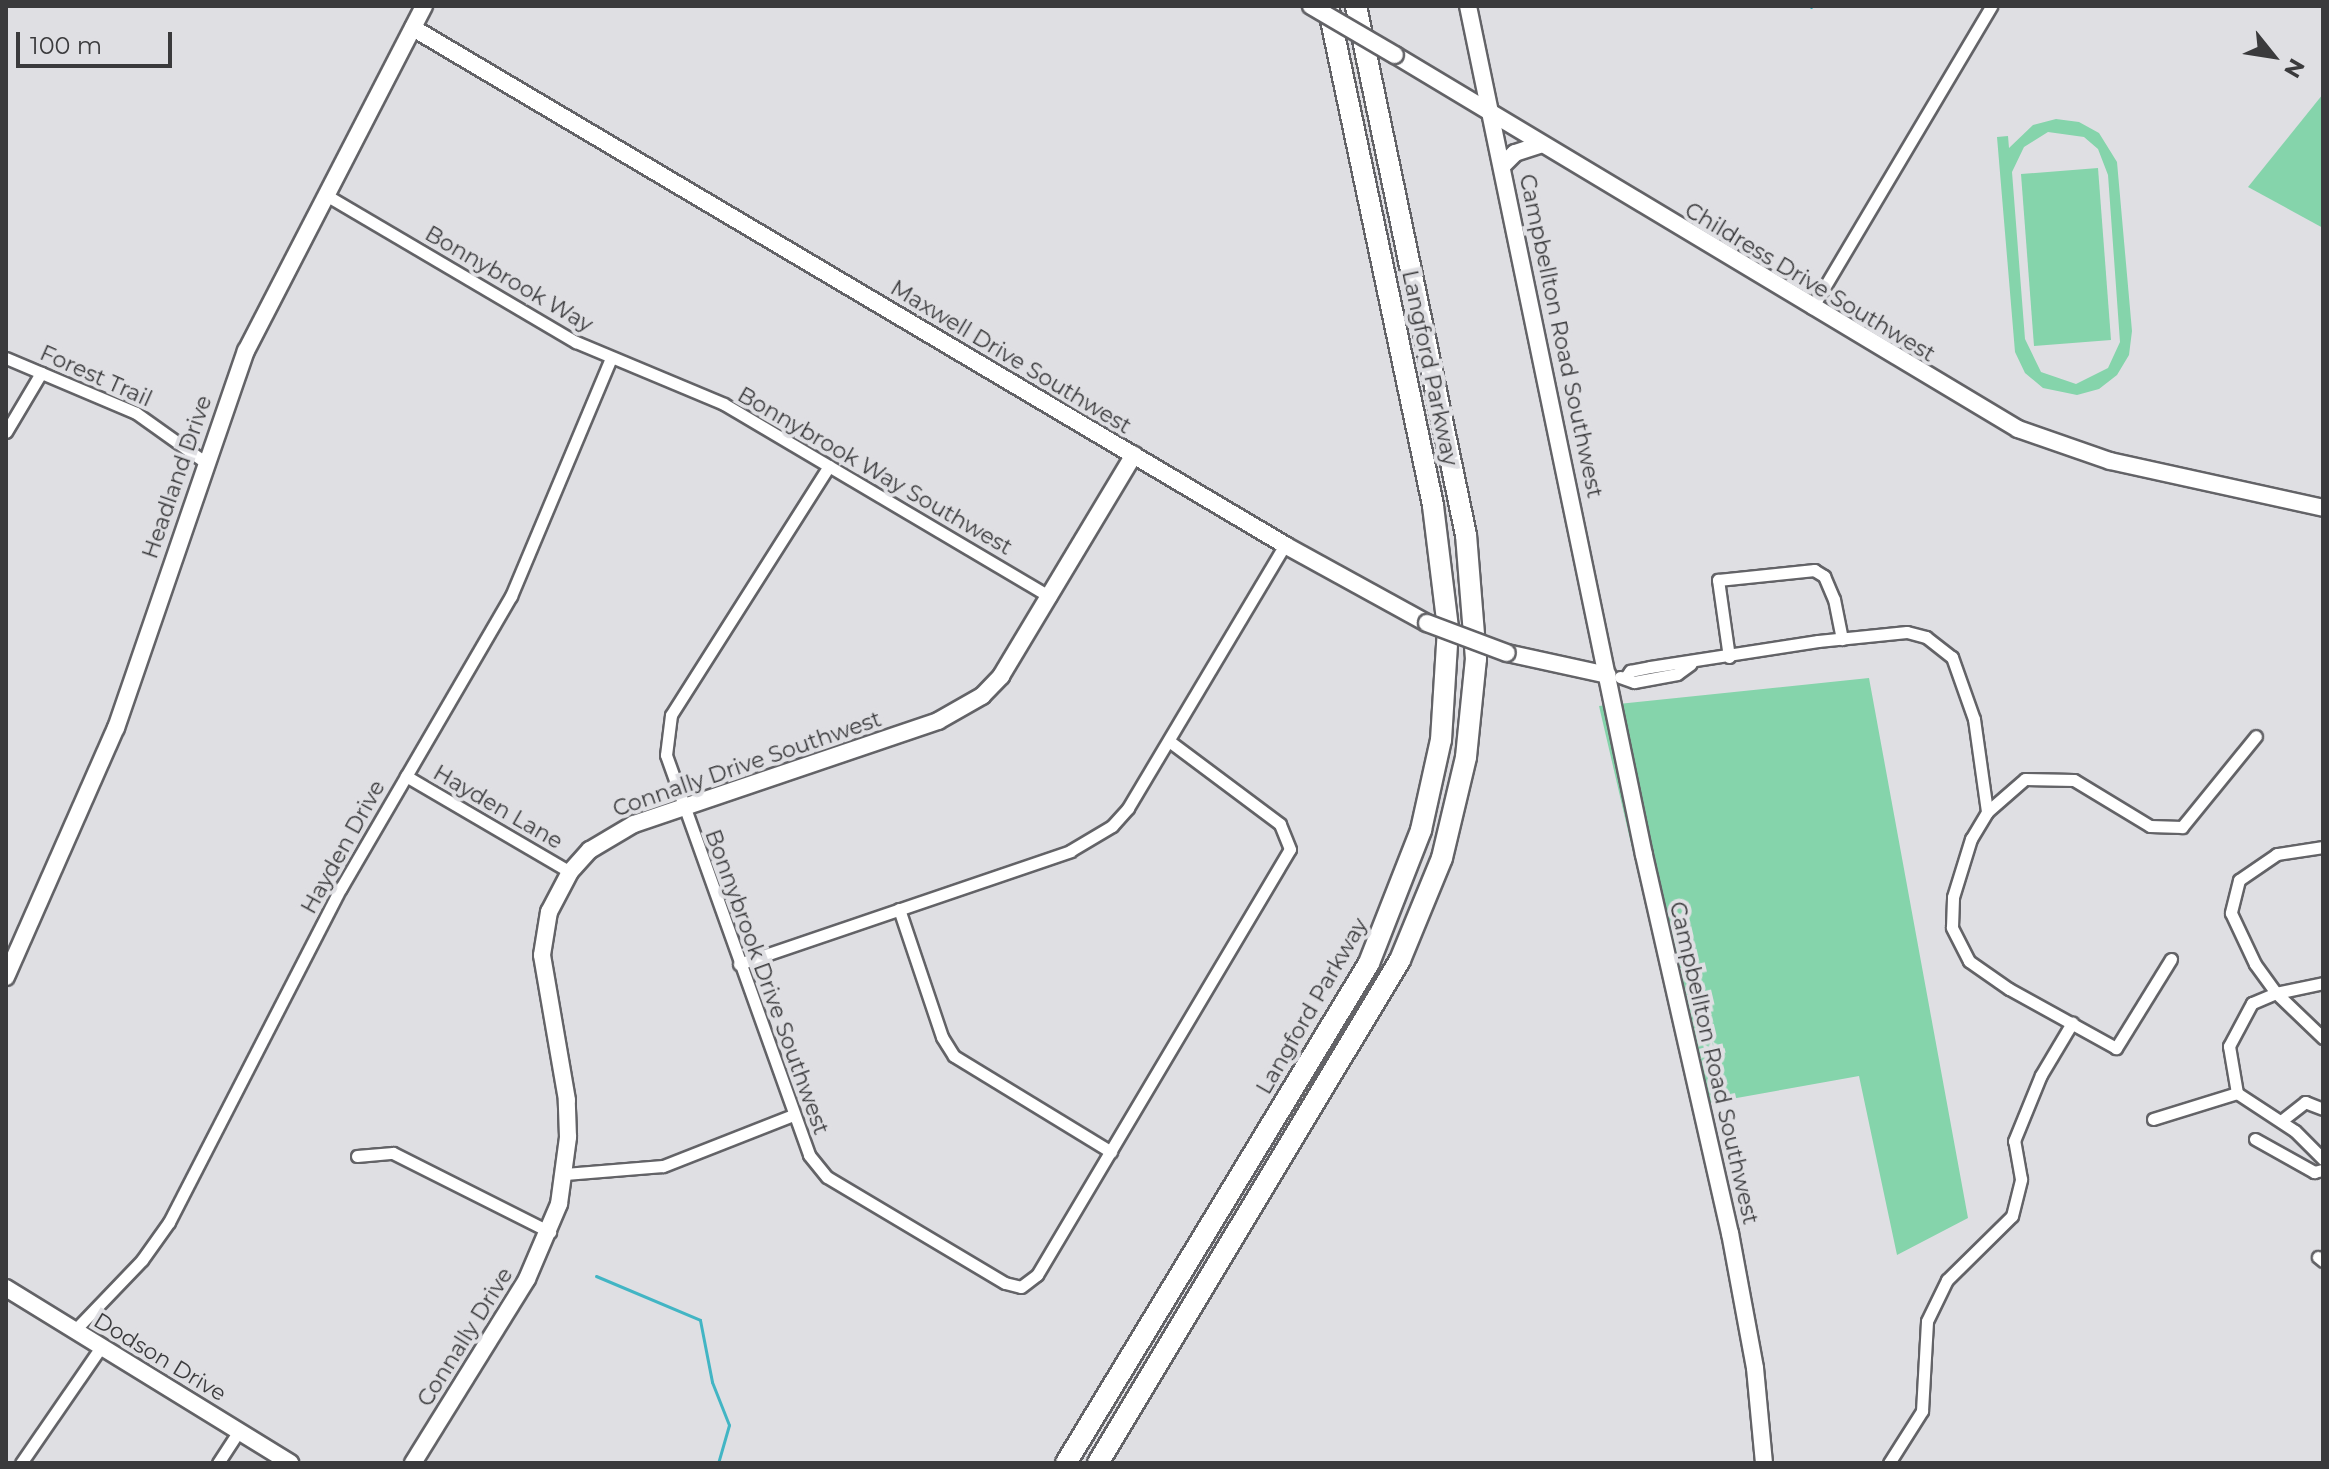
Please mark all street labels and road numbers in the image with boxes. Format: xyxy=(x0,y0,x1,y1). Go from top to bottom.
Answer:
street label: Campbellton Road Southwest xyxy=(1514,172,1608,500)
street label: Childress Drive Southwest xyxy=(1680,197,1940,367)
street label: Bonnybrook Way xyxy=(420,220,598,338)
street label: Langford Parkway xyxy=(1396,268,1464,468)
street label: Maxwell Drive Southwest xyxy=(886,275,1136,439)
street label: Forest Trail xyxy=(36,340,156,412)
street label: Bonnybrook Way Southwest xyxy=(733,381,1017,561)
street label: Headland Drive xyxy=(137,392,217,562)
street label: Connally Drive Southwest xyxy=(609,706,885,822)
street label: Hayden Lane xyxy=(429,759,567,855)
street label: Hayden Drive xyxy=(295,776,391,918)
street label: Bonnybrook Drive Southwest xyxy=(699,826,835,1138)
street label: Campbellton Road Southwest xyxy=(1664,899,1764,1227)
street label: Langford Parkway xyxy=(1251,913,1373,1099)
street label: Connally Drive xyxy=(412,1263,518,1411)
street label: Dodson Drive xyxy=(89,1307,231,1407)

